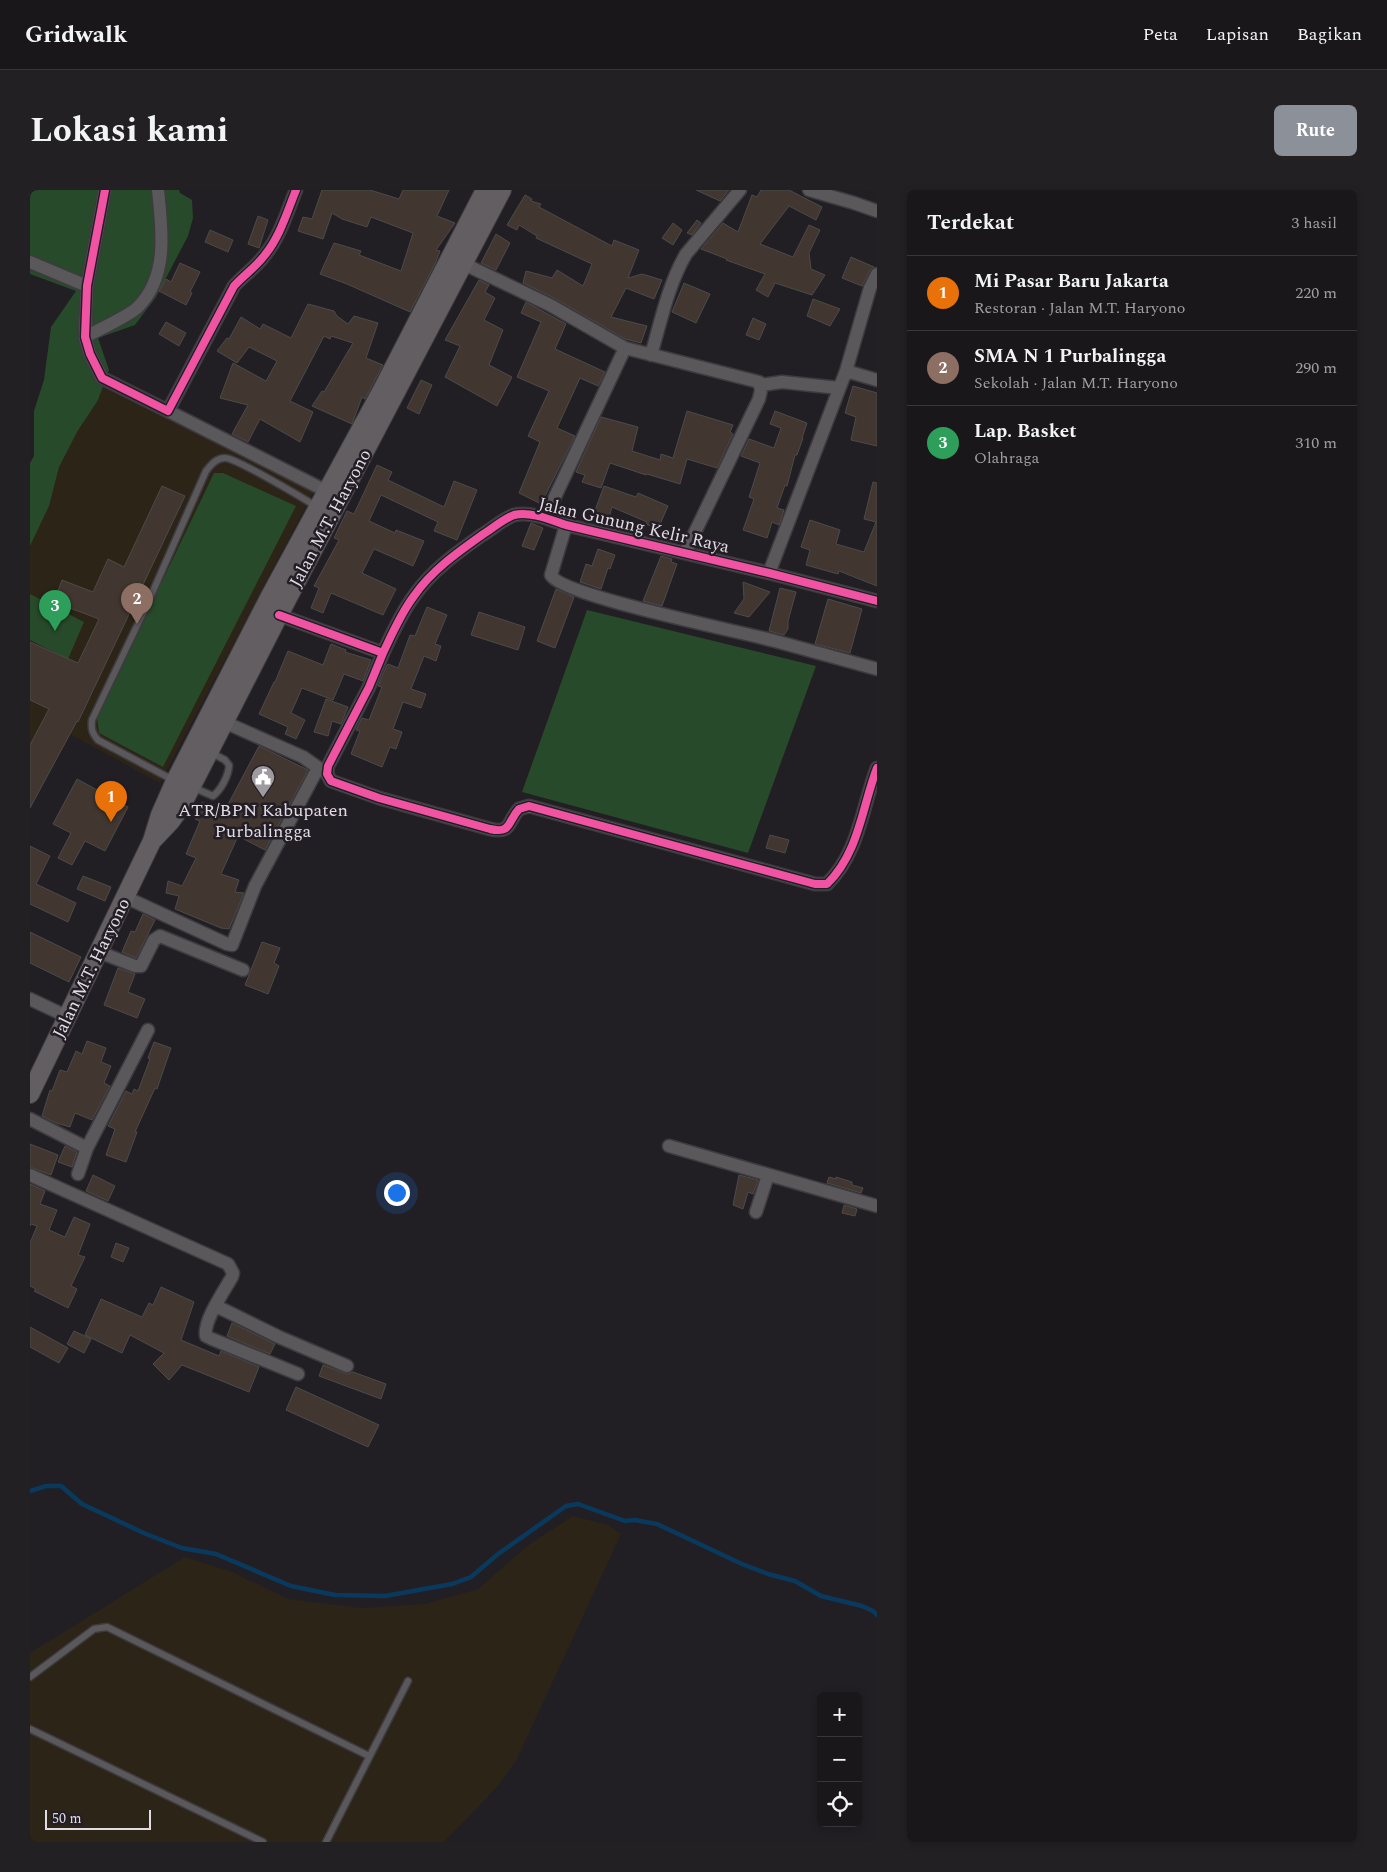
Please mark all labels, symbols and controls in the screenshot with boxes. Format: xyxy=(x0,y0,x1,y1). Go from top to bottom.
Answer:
text: Gridwalk xyxy=(25,17,127,53)
text: Peta xyxy=(1143,21,1178,48)
text: Lapisan xyxy=(1206,21,1269,48)
text: Bagikan xyxy=(1297,21,1362,48)
text: Lokasi kami xyxy=(30,104,229,157)
button: Rute xyxy=(1274,105,1357,156)
text: Terdekat xyxy=(927,207,1014,239)
text: 3 hasil xyxy=(1291,211,1337,235)
text: Mi Pasar Baru Jakarta xyxy=(974,267,1169,296)
text: 1 xyxy=(939,281,947,305)
text: 220 m xyxy=(1295,281,1337,305)
text: Restoran · Jalan M.T. Haryono xyxy=(974,296,1185,320)
text: SMA N 1 Purbalingga xyxy=(974,342,1166,371)
text: 2 xyxy=(939,356,947,380)
text: 290 m xyxy=(1295,356,1337,380)
text: Sekolah · Jalan M.T. Haryono xyxy=(974,371,1178,395)
text: Lap. Basket xyxy=(974,417,1077,446)
text: 3 xyxy=(939,431,947,455)
text: 310 m xyxy=(1295,431,1337,455)
street label: Jalan M.T. Haryono xyxy=(283,444,378,592)
text: Olahraga xyxy=(974,446,1039,470)
street label: Jalan Gunung Kelir Raya xyxy=(536,490,732,561)
pin: 2 xyxy=(121,583,153,624)
pin: 3 xyxy=(39,590,71,631)
public building icon: ATR/BPN Kabupaten Purbalingga xyxy=(250,764,276,798)
pin: 1 xyxy=(95,781,127,822)
place label: ATR/BPN Kabupaten Purbalingga xyxy=(178,797,348,845)
street label: Jalan M.T. Haryono xyxy=(46,893,137,1043)
your location xyxy=(384,1180,410,1206)
map controls xyxy=(817,1692,862,1827)
button: + xyxy=(817,1692,862,1737)
button: − xyxy=(817,1737,862,1782)
button: locate xyxy=(817,1782,862,1827)
scale bar xyxy=(45,1807,151,1830)
text: 50 m xyxy=(52,1808,82,1829)

